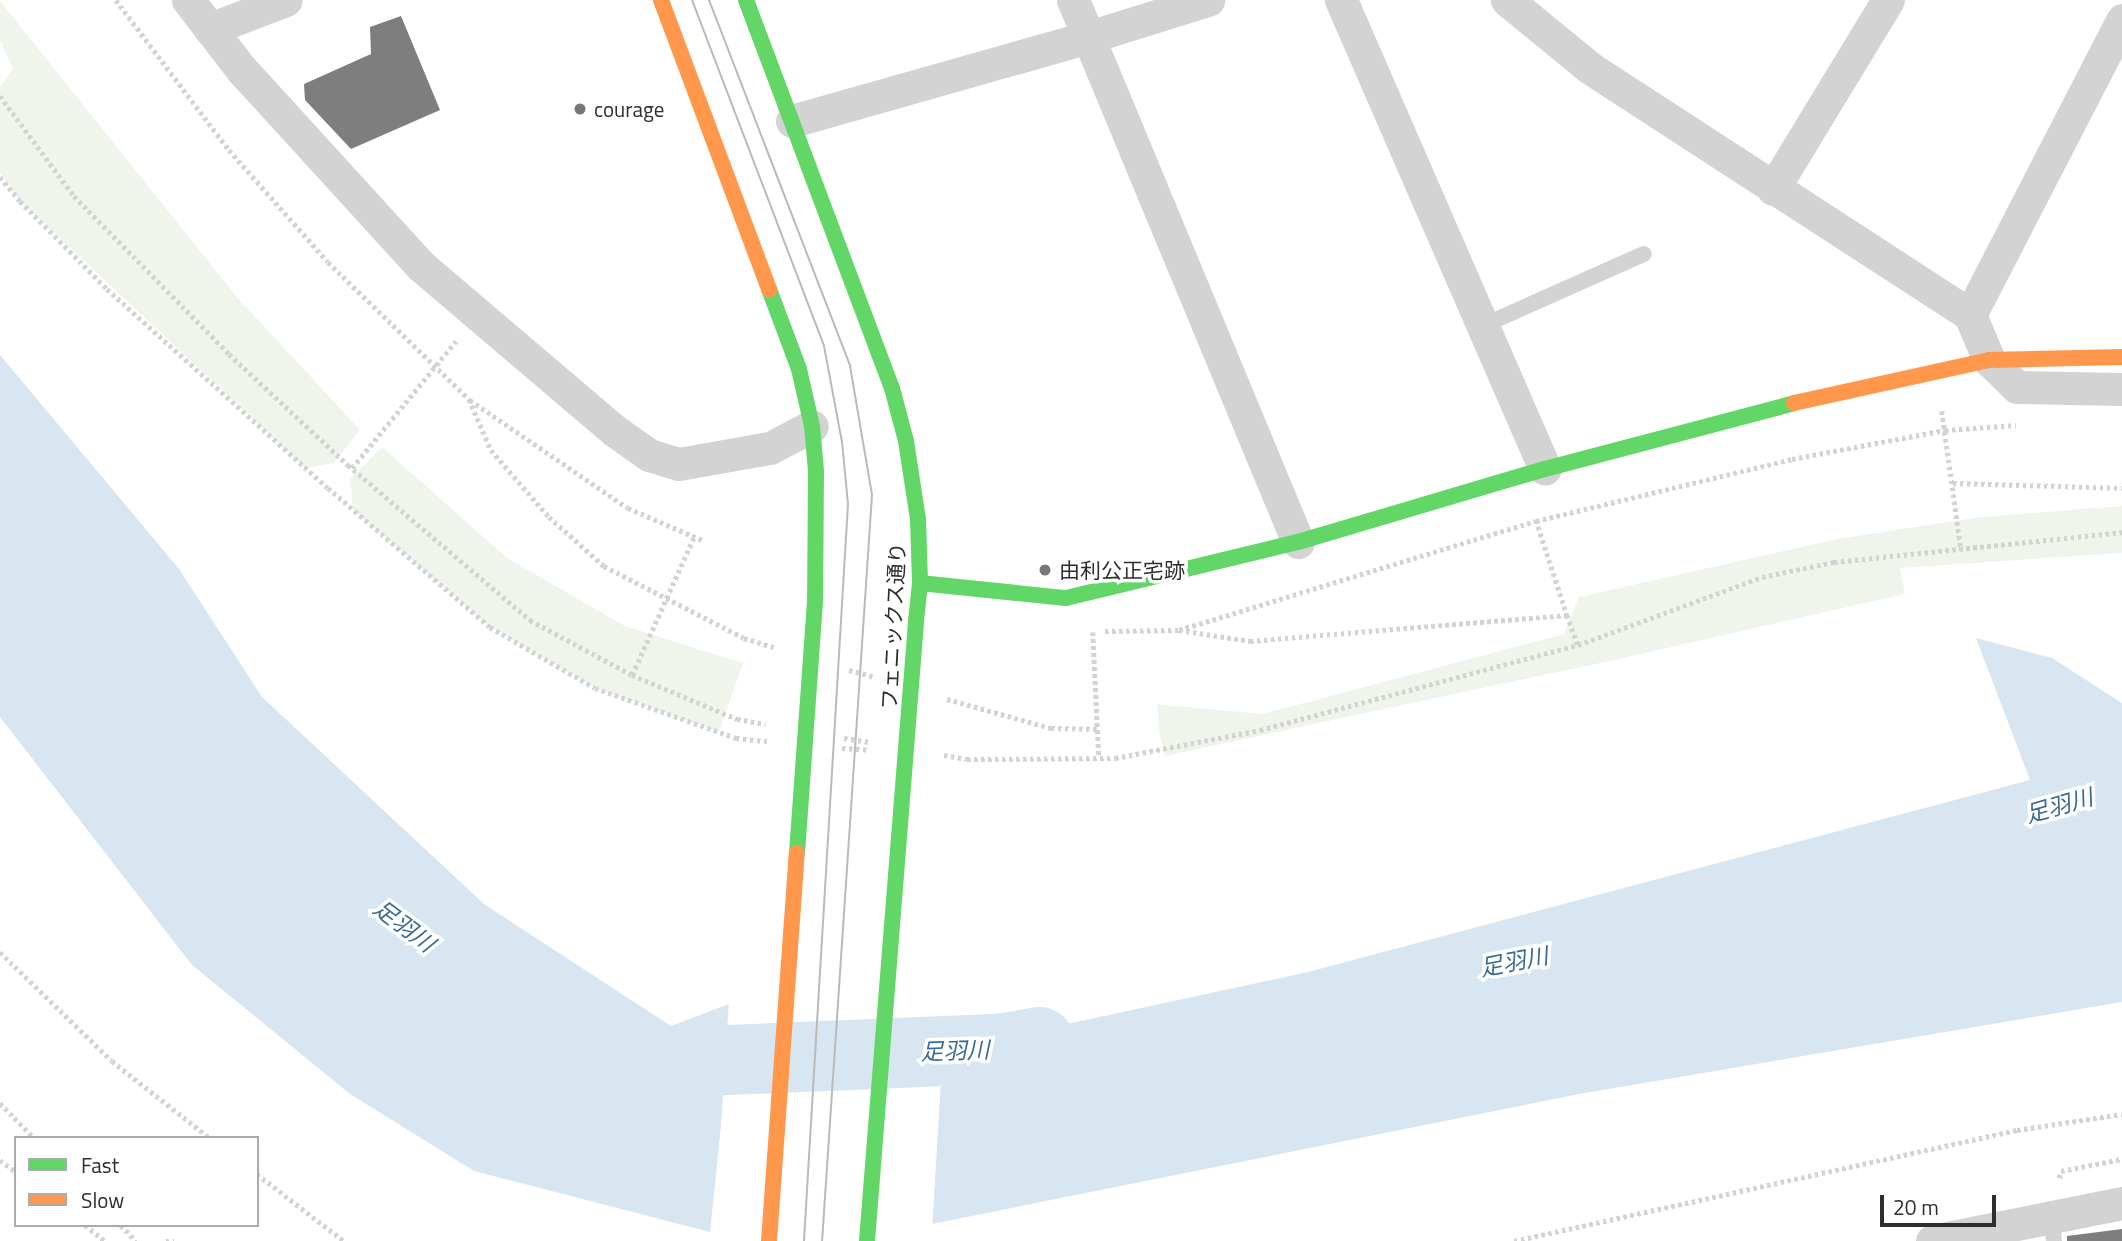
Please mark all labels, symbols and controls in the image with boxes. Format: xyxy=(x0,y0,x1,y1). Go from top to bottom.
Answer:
place label: courage xyxy=(594,96,664,122)
marker: courage xyxy=(572,101,588,117)
street label: フェニックス通り xyxy=(876,541,910,711)
place label: 由利公正宅跡 xyxy=(1059,557,1185,583)
marker: 由利公正宅跡 xyxy=(1037,562,1053,578)
water label: 足羽川 xyxy=(2022,783,2096,829)
water label: 足羽川 xyxy=(368,894,440,958)
water label: 足羽川 xyxy=(1478,942,1550,982)
water label: 足羽川 xyxy=(920,1036,990,1066)
legend xyxy=(14,1136,259,1227)
text: Fast xyxy=(81,1149,119,1181)
scale bar xyxy=(1884,1182,2000,1226)
text: Slow xyxy=(81,1184,124,1216)
text: 20 m xyxy=(1893,1191,1939,1223)

